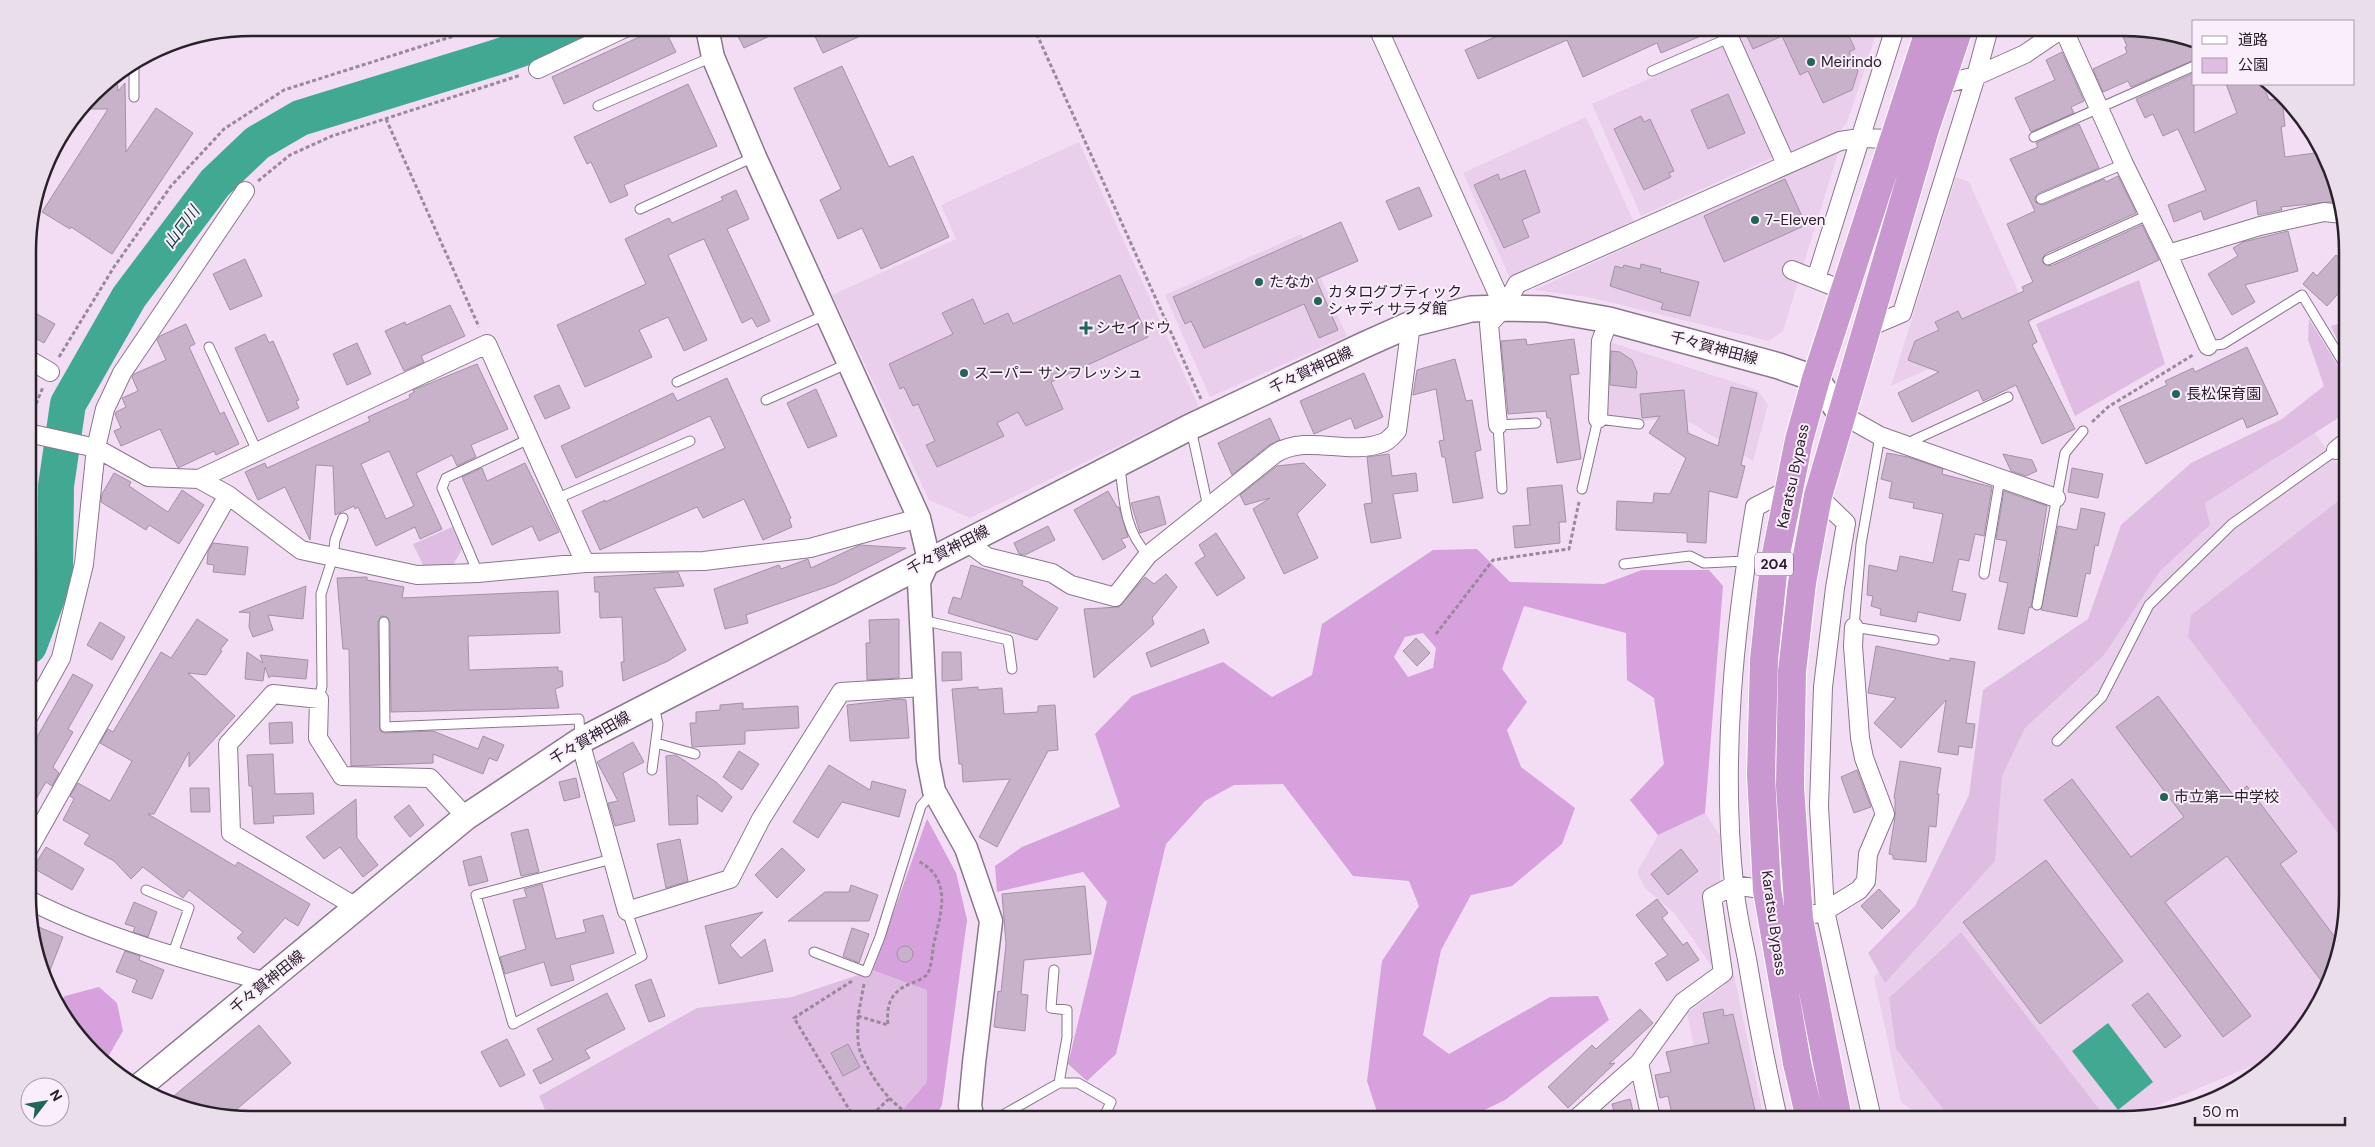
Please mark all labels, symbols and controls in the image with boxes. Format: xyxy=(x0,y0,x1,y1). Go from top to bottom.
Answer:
legend xyxy=(2192,20,2355,85)
text: 道路 xyxy=(2238,30,2268,50)
place label: Meirindo xyxy=(1821,52,1882,72)
text: 公園 xyxy=(2238,55,2268,75)
marker: Meirindo xyxy=(1805,56,1817,68)
water label: 山口川 xyxy=(159,200,205,253)
place label: 7-Eleven xyxy=(1765,210,1825,230)
marker: 7-Eleven xyxy=(1749,214,1761,226)
place label: たなか xyxy=(1269,272,1314,292)
marker: たなか xyxy=(1253,276,1265,288)
place label: カタログブティック シャディサラダ館 xyxy=(1328,282,1462,319)
marker: カタログブティック シャディサラダ館 xyxy=(1312,295,1324,307)
place label: シセイドウ xyxy=(1096,318,1171,338)
marker: シセイドウ xyxy=(1080,322,1092,334)
street label: 千々賀神田線 xyxy=(1668,327,1760,369)
street label: 千々賀神田線 xyxy=(1266,342,1356,398)
place label: スーパー サンフレッシュ xyxy=(974,363,1142,383)
marker: スーパー サンフレッシュ xyxy=(958,367,970,379)
place label: 長松保育園 xyxy=(2186,384,2261,404)
marker: 長松保育園 xyxy=(2170,388,2182,400)
street label: Karatsu Bypass xyxy=(1772,422,1814,530)
street label: 千々賀神田線 xyxy=(903,521,993,579)
road number: 204 xyxy=(1755,552,1793,576)
street label: 千々賀神田線 xyxy=(546,707,634,769)
place label: 市立第一中学校 xyxy=(2174,787,2279,807)
marker: 市立第一中学校 xyxy=(2158,791,2170,803)
street label: Karatsu Bypass xyxy=(1757,869,1791,977)
street label: 千々賀神田線 xyxy=(226,946,308,1018)
north arrow xyxy=(20,1077,70,1127)
text: N xyxy=(46,1086,66,1104)
scale bar xyxy=(2195,1094,2345,1126)
text: 50 m xyxy=(2202,1102,2239,1122)

